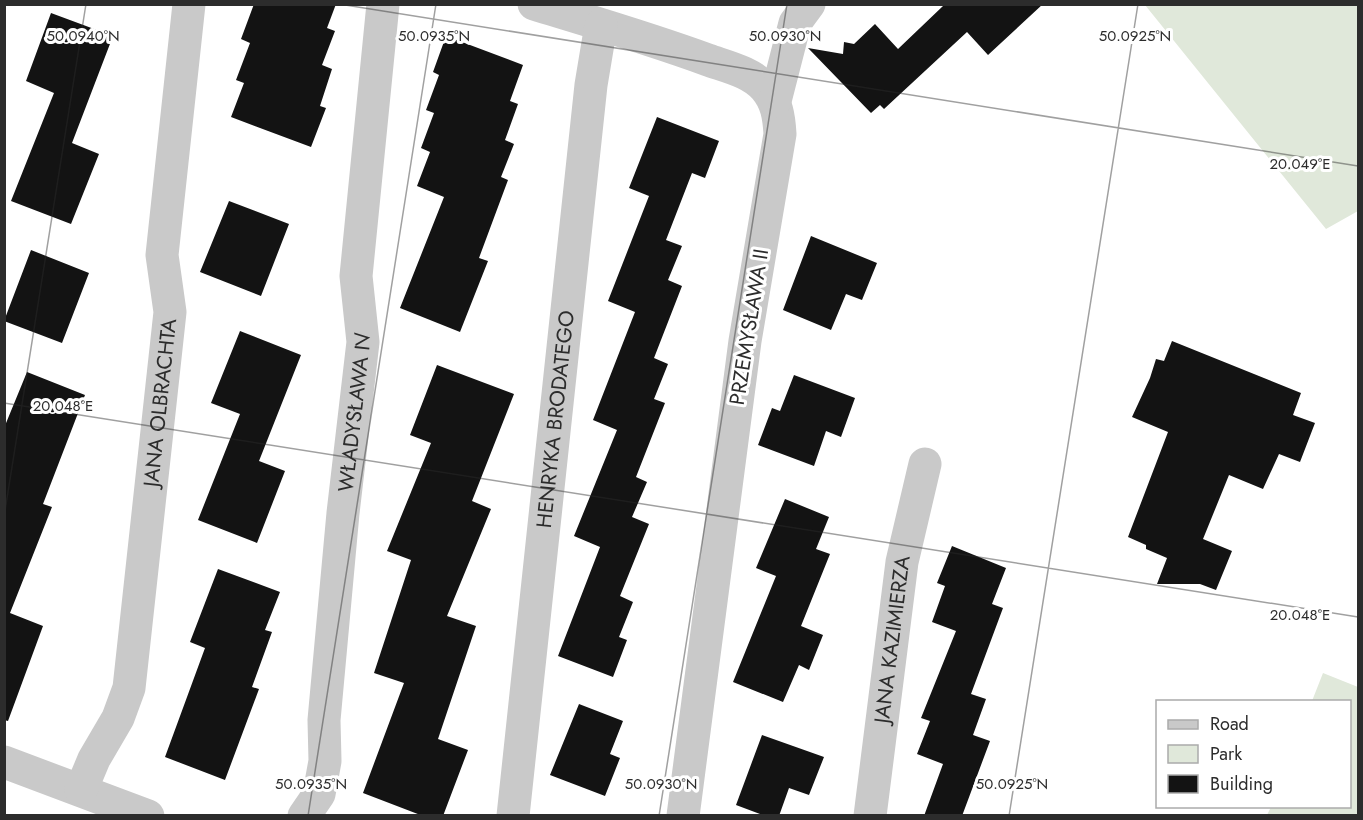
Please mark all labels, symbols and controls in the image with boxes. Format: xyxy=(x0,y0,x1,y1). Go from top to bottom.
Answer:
text: 50.0940°N xyxy=(46,25,120,47)
text: 50.0935°N xyxy=(398,25,470,47)
text: 50.0930°N xyxy=(749,25,821,47)
text: 50.0925°N xyxy=(1099,25,1171,47)
text: 20.049°E xyxy=(1270,153,1330,175)
street label: PRZEMYSŁAWA II xyxy=(722,247,776,407)
street label: HENRYKA BRODATEGO xyxy=(529,309,582,530)
street label: JANA OLBRACHTA xyxy=(136,317,184,491)
street label: WŁADYSŁAWA IV xyxy=(331,330,378,494)
text: 20.048°E xyxy=(33,395,93,417)
street label: JANA KAZIMIERZA xyxy=(866,554,918,728)
text: 20.048°E xyxy=(1270,604,1330,626)
legend xyxy=(1156,700,1351,808)
text: Road xyxy=(1210,711,1249,737)
text: Park xyxy=(1210,741,1242,767)
text: Building xyxy=(1210,771,1273,797)
text: 50.0935°N xyxy=(275,773,347,795)
text: 50.0930°N xyxy=(625,773,697,795)
text: 50.0925°N xyxy=(976,773,1048,795)

